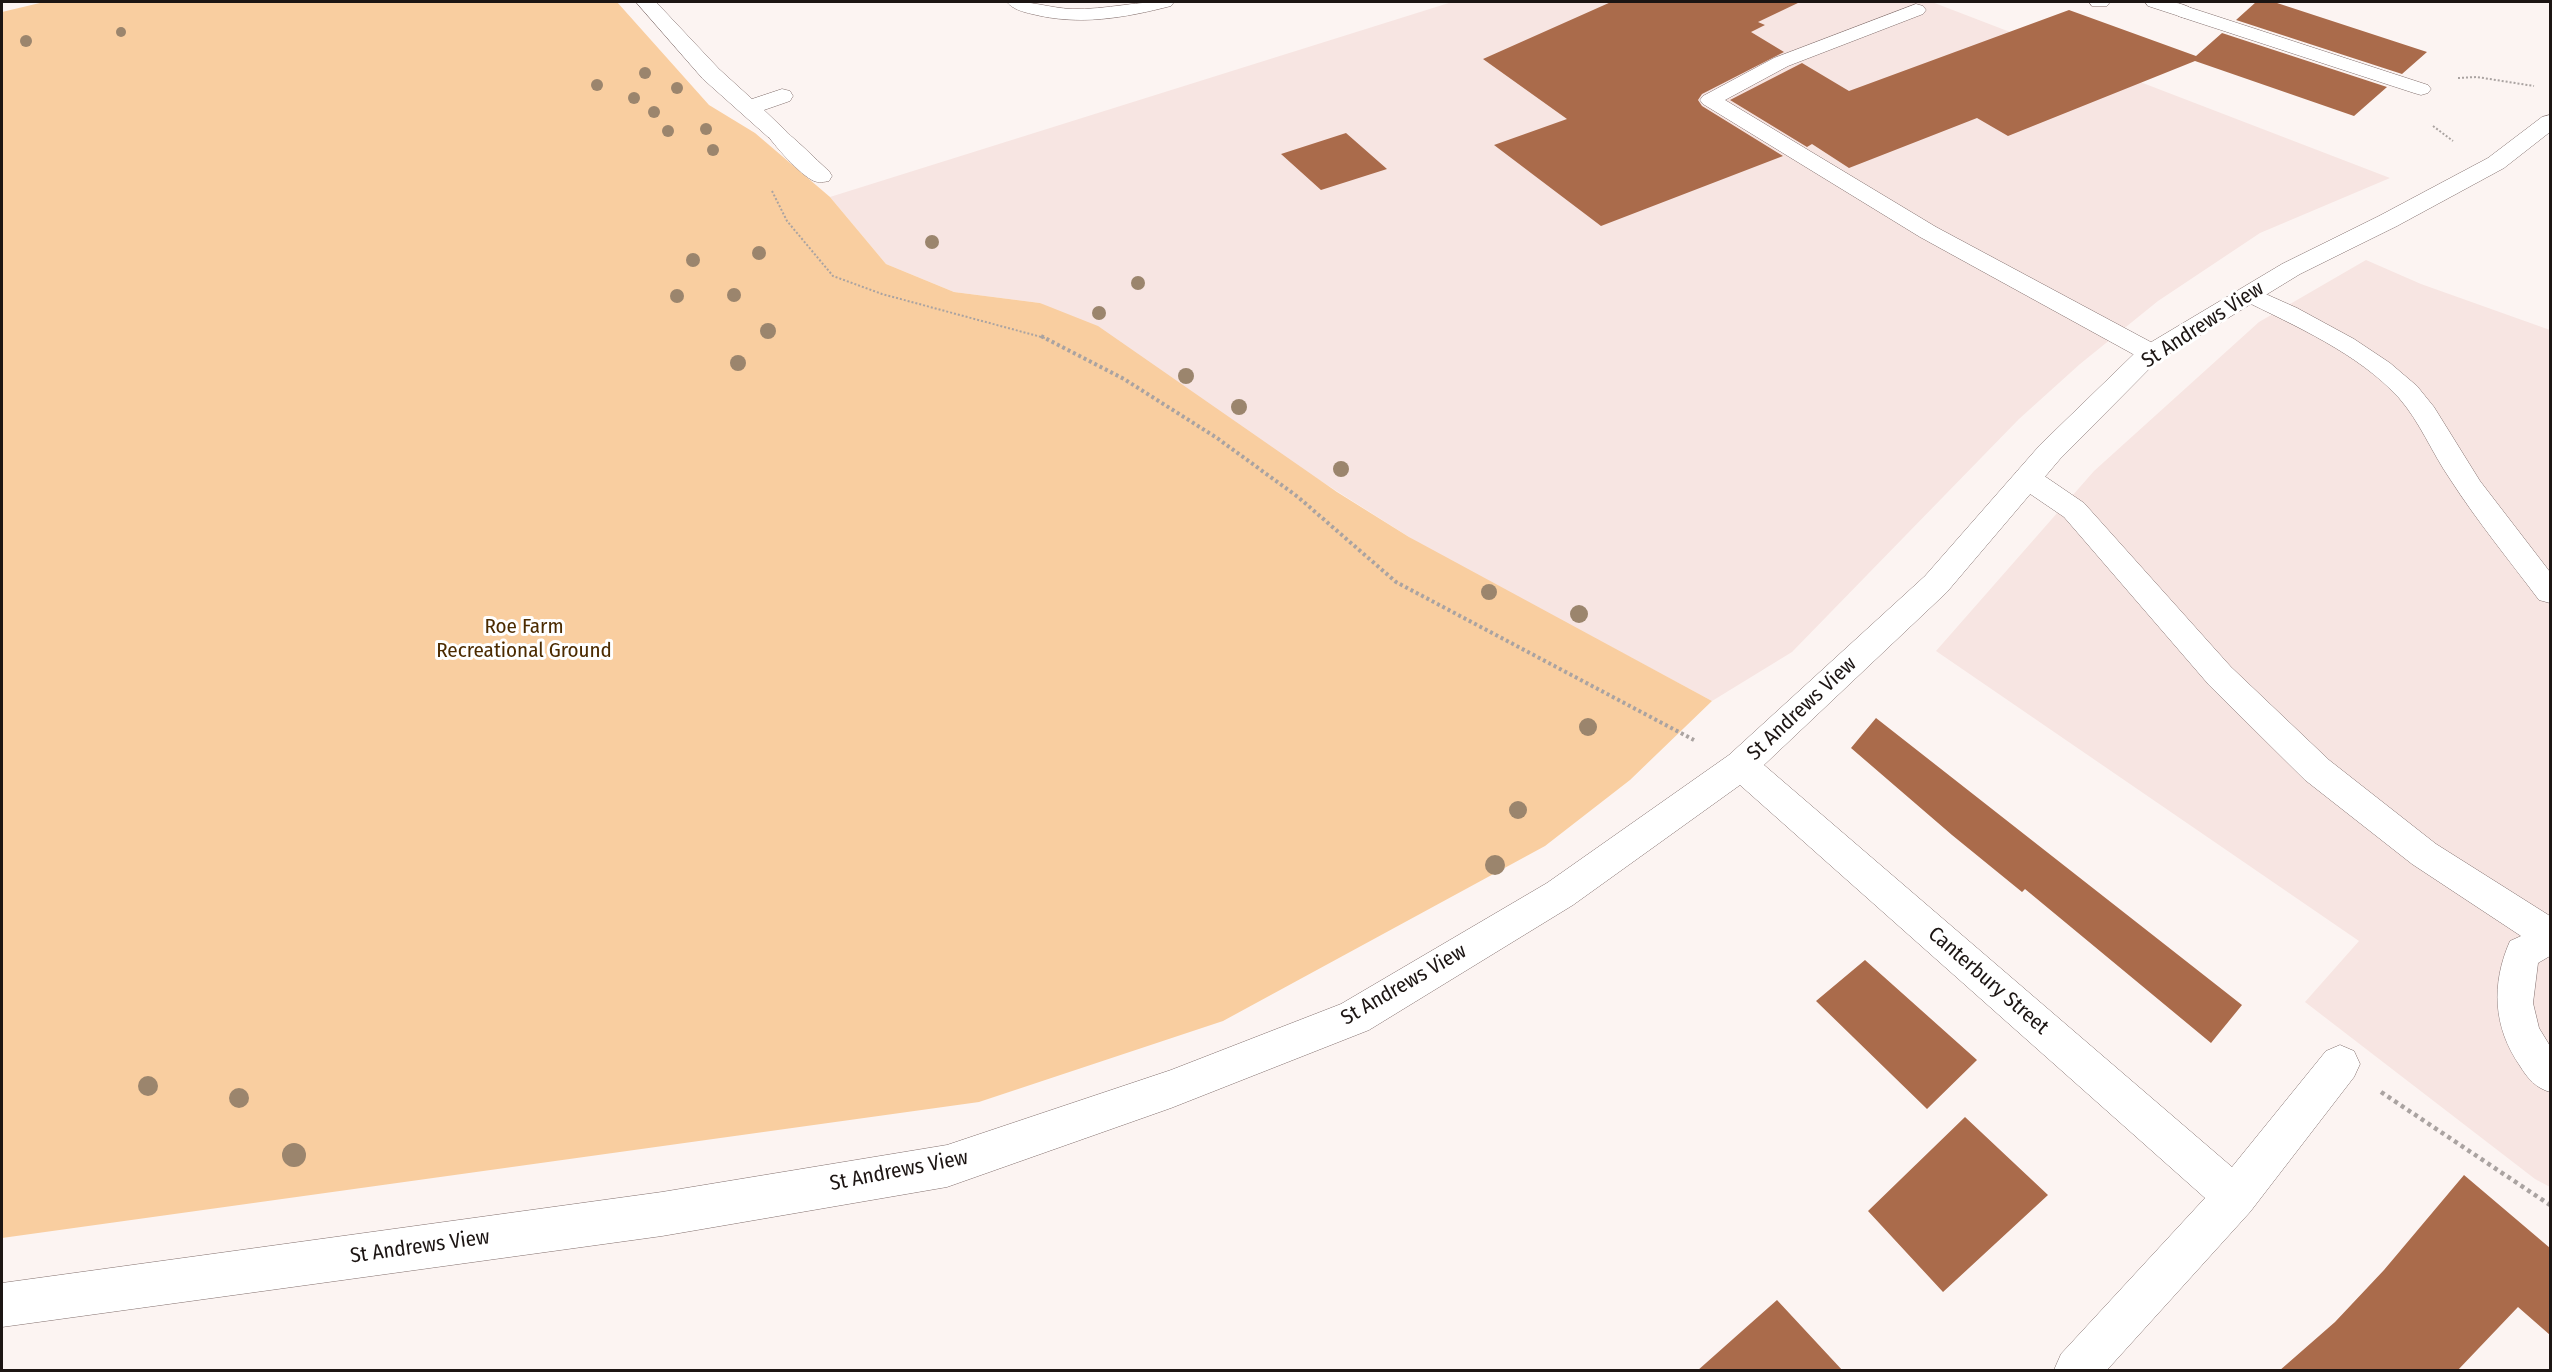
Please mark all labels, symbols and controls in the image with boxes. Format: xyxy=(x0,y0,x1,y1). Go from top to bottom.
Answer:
street label: St Andrews View xyxy=(2137,276,2269,374)
park label: Roe Farm Recreational Ground xyxy=(436,614,612,664)
street label: St Andrews View xyxy=(1742,652,1862,766)
street label: Canterbury Street xyxy=(1923,922,2053,1040)
street label: St Andrews View xyxy=(1337,939,1471,1031)
street label: St Andrews View xyxy=(828,1145,970,1197)
street label: St Andrews View xyxy=(349,1225,491,1269)

